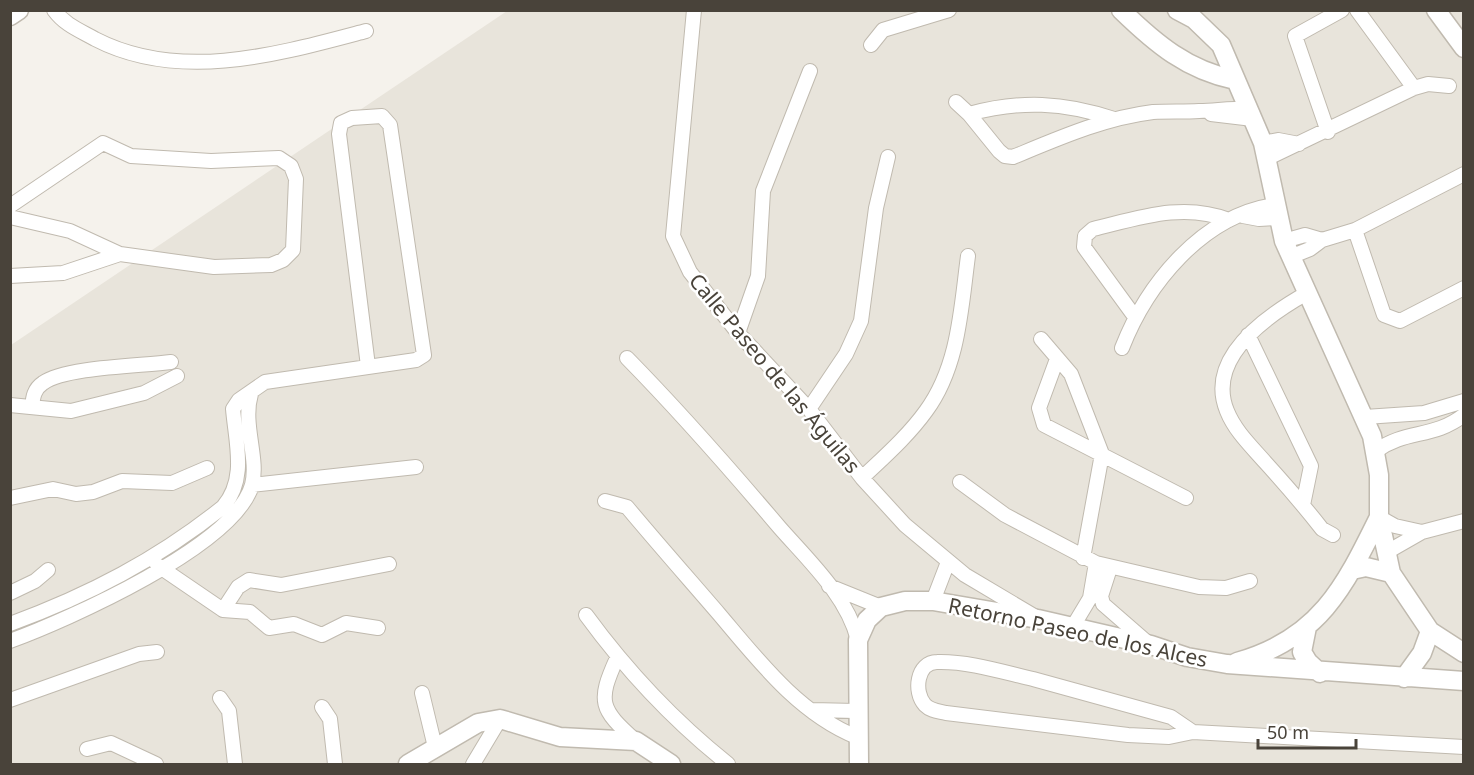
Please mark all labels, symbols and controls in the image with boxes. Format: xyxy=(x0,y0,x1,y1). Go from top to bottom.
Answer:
street label: Calle Paseo de las Águilas xyxy=(683,267,867,479)
street label: Retorno Paseo de los Alces xyxy=(946,591,1210,673)
scale bar xyxy=(1258,712,1356,750)
text: 50 m xyxy=(1267,720,1309,744)

